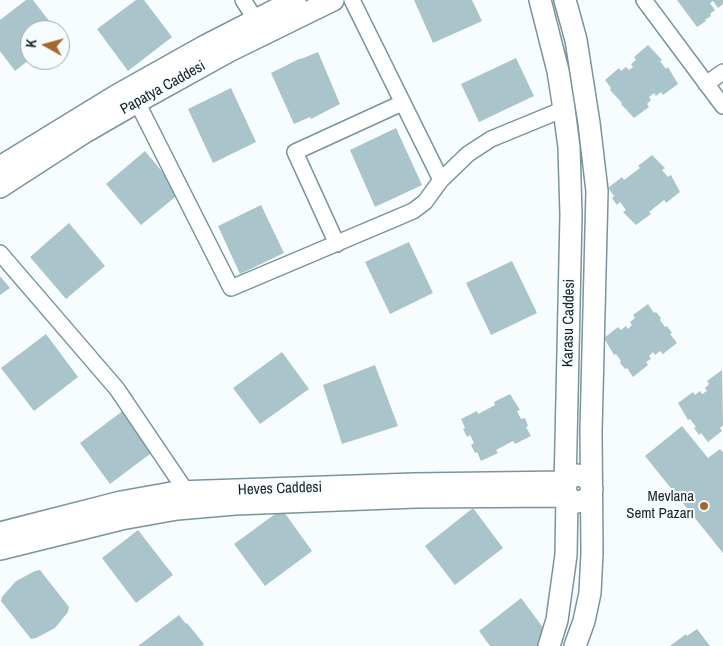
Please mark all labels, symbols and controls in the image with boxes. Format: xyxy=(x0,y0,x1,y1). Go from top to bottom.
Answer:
north arrow xyxy=(20,20,70,70)
text: K xyxy=(22,38,41,49)
street label: Papatya Caddesi xyxy=(117,57,209,119)
street label: Karasu Caddesi xyxy=(559,279,579,367)
street label: Heves Caddesi xyxy=(238,479,322,499)
place label: Mevlana Semt Pazarı xyxy=(626,488,694,523)
marker: Mevlana Semt Pazarı xyxy=(698,500,710,512)

